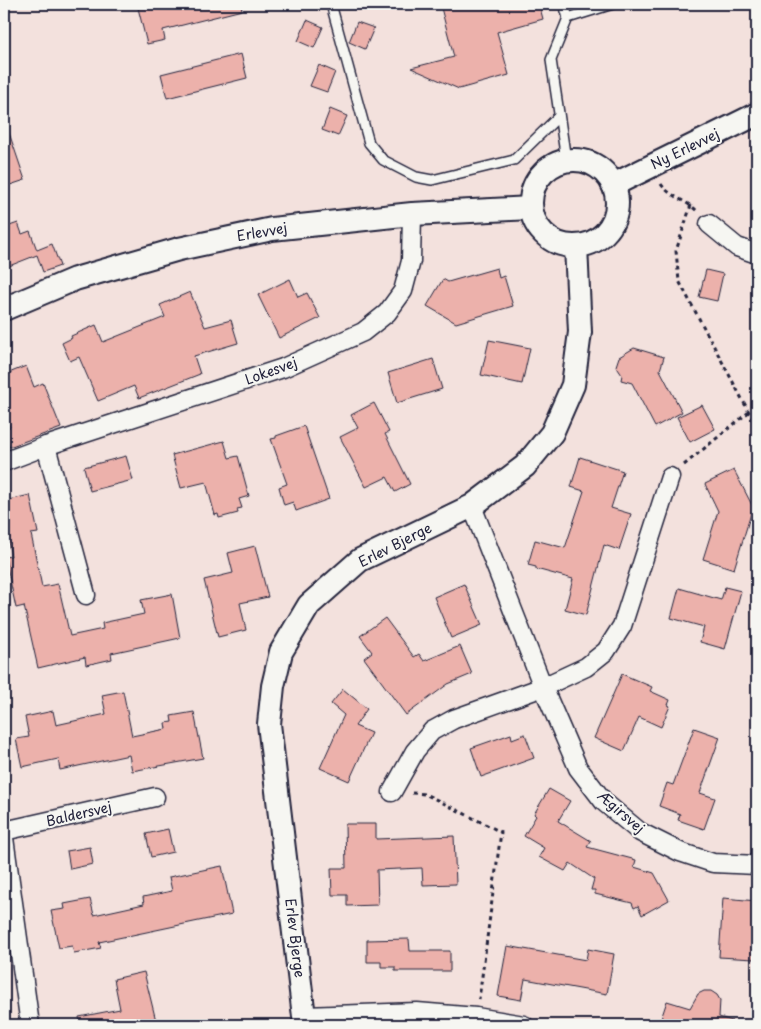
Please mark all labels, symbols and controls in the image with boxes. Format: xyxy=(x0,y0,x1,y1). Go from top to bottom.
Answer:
street label: Ny Erlevvej xyxy=(647,123,723,174)
street label: Erlevvej xyxy=(235,217,289,246)
street label: Lokesvej xyxy=(242,351,300,390)
street label: Erlev Bjerge xyxy=(354,517,435,572)
street label: Ægirsvej xyxy=(593,785,650,838)
street label: Baldersvej xyxy=(44,796,114,831)
street label: Erlev Bjerge xyxy=(280,897,311,979)

